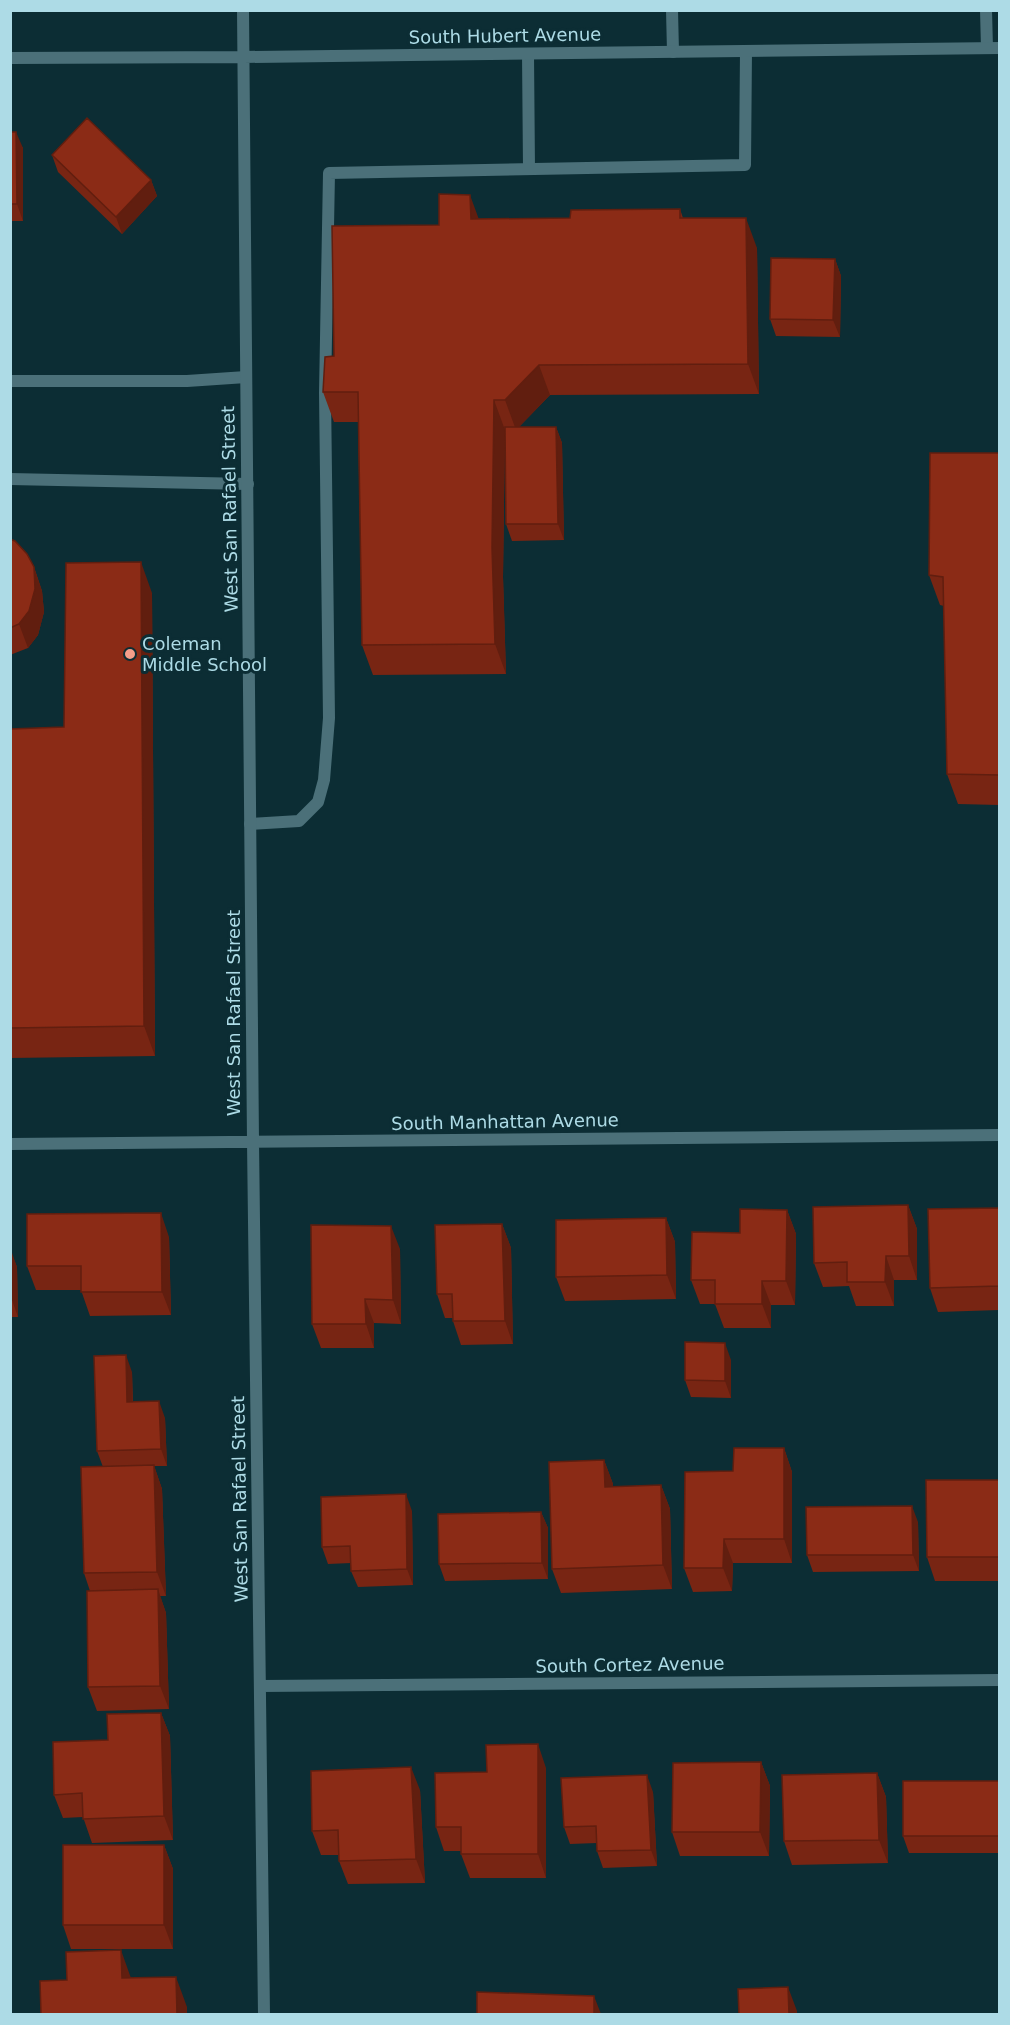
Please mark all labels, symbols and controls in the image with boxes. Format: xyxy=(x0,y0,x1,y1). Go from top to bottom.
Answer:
street label: South Hubert Avenue xyxy=(409,23,601,48)
street label: West San Rafael Street xyxy=(217,406,242,612)
place label: Coleman Middle School xyxy=(142,633,267,675)
marker: Coleman Middle School xyxy=(123,647,137,661)
street label: West San Rafael Street xyxy=(223,910,244,1116)
street label: South Manhattan Avenue xyxy=(391,1109,619,1134)
street label: West San Rafael Street xyxy=(227,1396,252,1602)
street label: South Cortez Avenue xyxy=(535,1652,725,1677)

